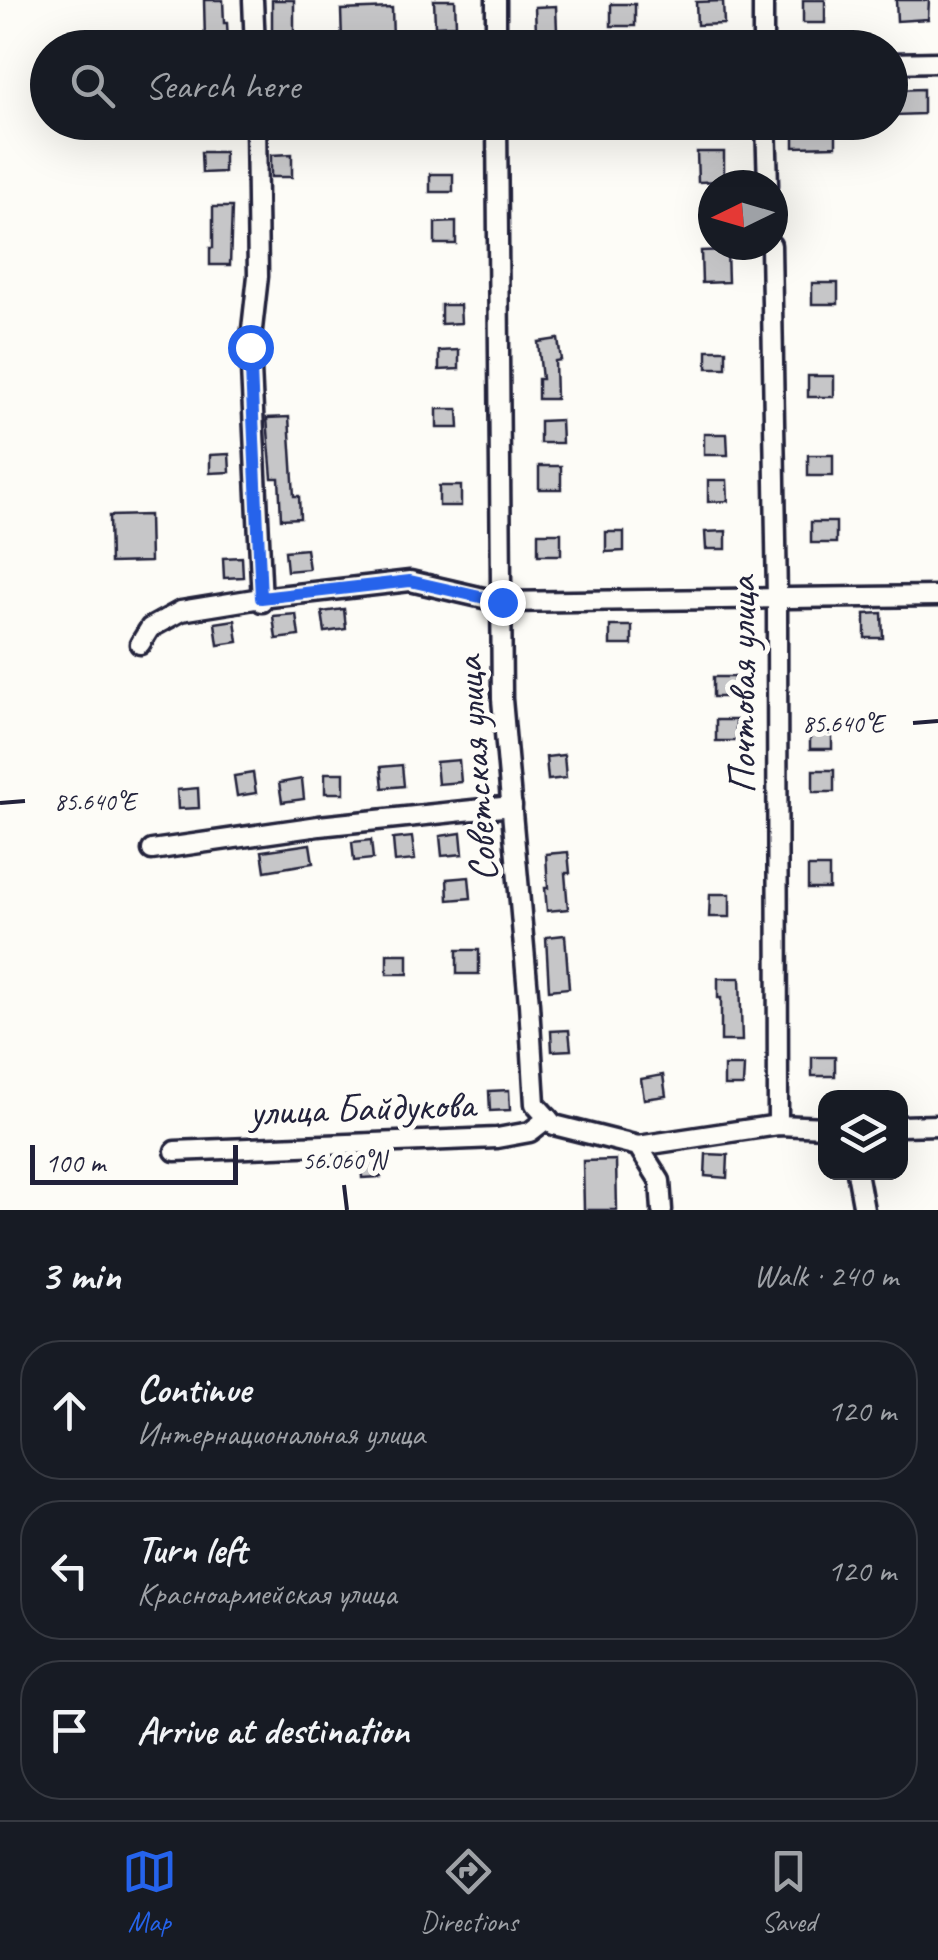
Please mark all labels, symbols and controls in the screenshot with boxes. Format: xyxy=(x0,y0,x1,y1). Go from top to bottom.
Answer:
search box xyxy=(30,30,908,140)
icon: search xyxy=(65,58,120,113)
text: Search here xyxy=(145,62,300,109)
north arrow xyxy=(698,170,788,260)
route start xyxy=(228,325,274,371)
street label: Почтовая улица xyxy=(717,574,767,794)
route end xyxy=(480,580,526,626)
street label: Советская улица xyxy=(443,652,509,883)
text: 85.640°E xyxy=(802,708,887,740)
text: 85.640°E xyxy=(54,786,139,818)
street label: улица Байдукова xyxy=(246,1079,479,1137)
map controls xyxy=(818,1090,908,1180)
button: layers xyxy=(818,1090,908,1180)
scale bar xyxy=(30,1140,238,1184)
text: 100 m xyxy=(45,1145,105,1180)
text: 56.060°N xyxy=(302,1145,390,1177)
text: 3 min xyxy=(40,1249,120,1302)
text: Walk · 240 m xyxy=(754,1255,898,1296)
text: Continue xyxy=(137,1366,251,1413)
icon: ahead xyxy=(42,1383,97,1438)
text: 120 m xyxy=(827,1390,896,1431)
text: Интернациональная улица xyxy=(137,1413,425,1454)
text: Turn left xyxy=(137,1526,247,1573)
icon: left xyxy=(42,1543,97,1598)
text: 120 m xyxy=(827,1550,896,1591)
text: Красноармейская улица xyxy=(137,1573,397,1614)
icon: arrive xyxy=(42,1703,97,1758)
text: Arrive at destination xyxy=(137,1707,409,1754)
tab: Map xyxy=(122,1844,177,1939)
tab: Directions xyxy=(420,1844,518,1939)
tab: Saved xyxy=(761,1844,816,1939)

